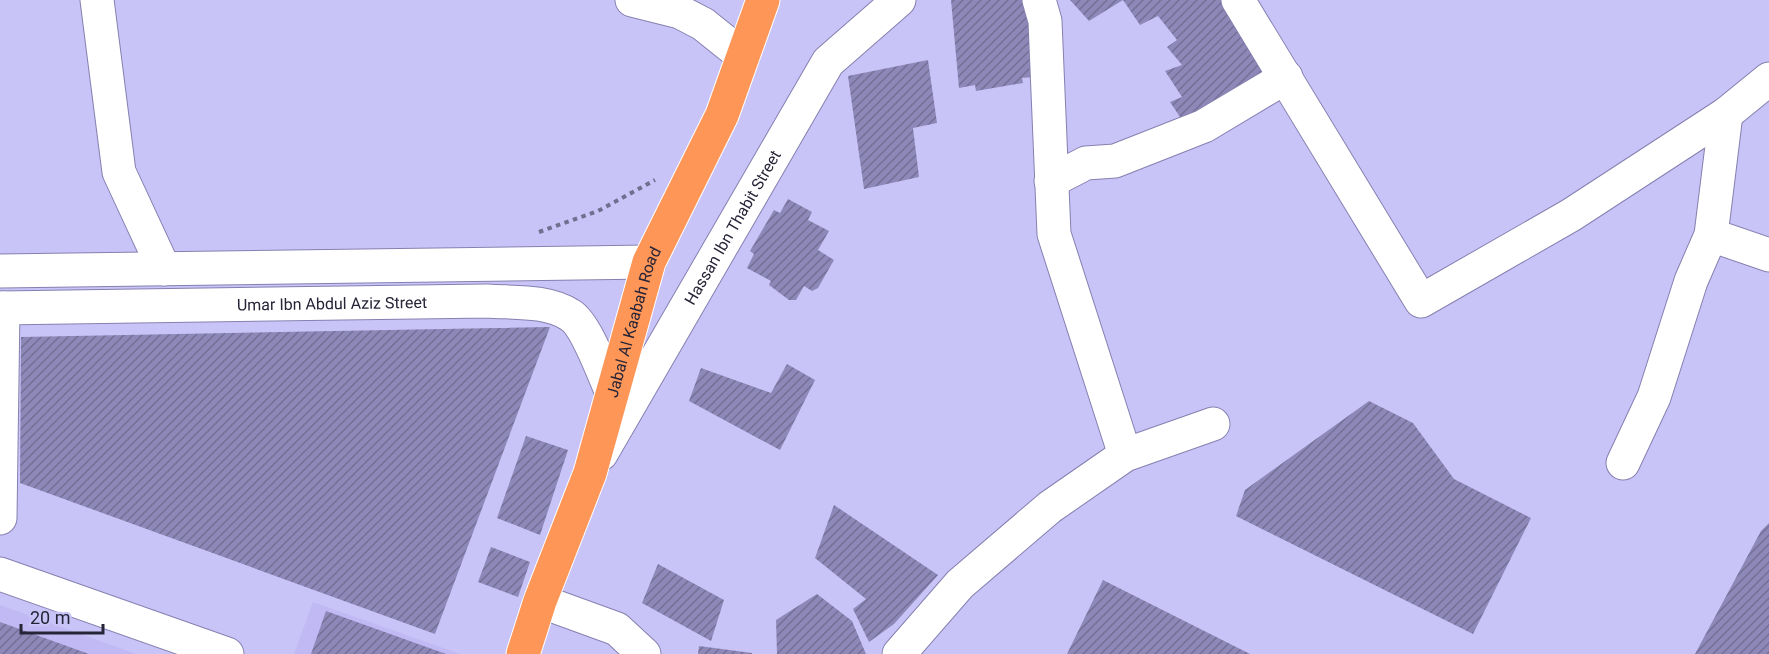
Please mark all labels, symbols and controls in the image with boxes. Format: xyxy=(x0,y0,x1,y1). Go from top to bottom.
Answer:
street label: Hassan Ibn Thabit Street xyxy=(681,147,785,308)
street label: Jabal Al Kaabah Road xyxy=(603,244,665,400)
street label: Umar Ibn Abdul Aziz Street xyxy=(237,293,427,315)
scale bar xyxy=(21,597,104,635)
text: 20 m xyxy=(30,607,70,628)

